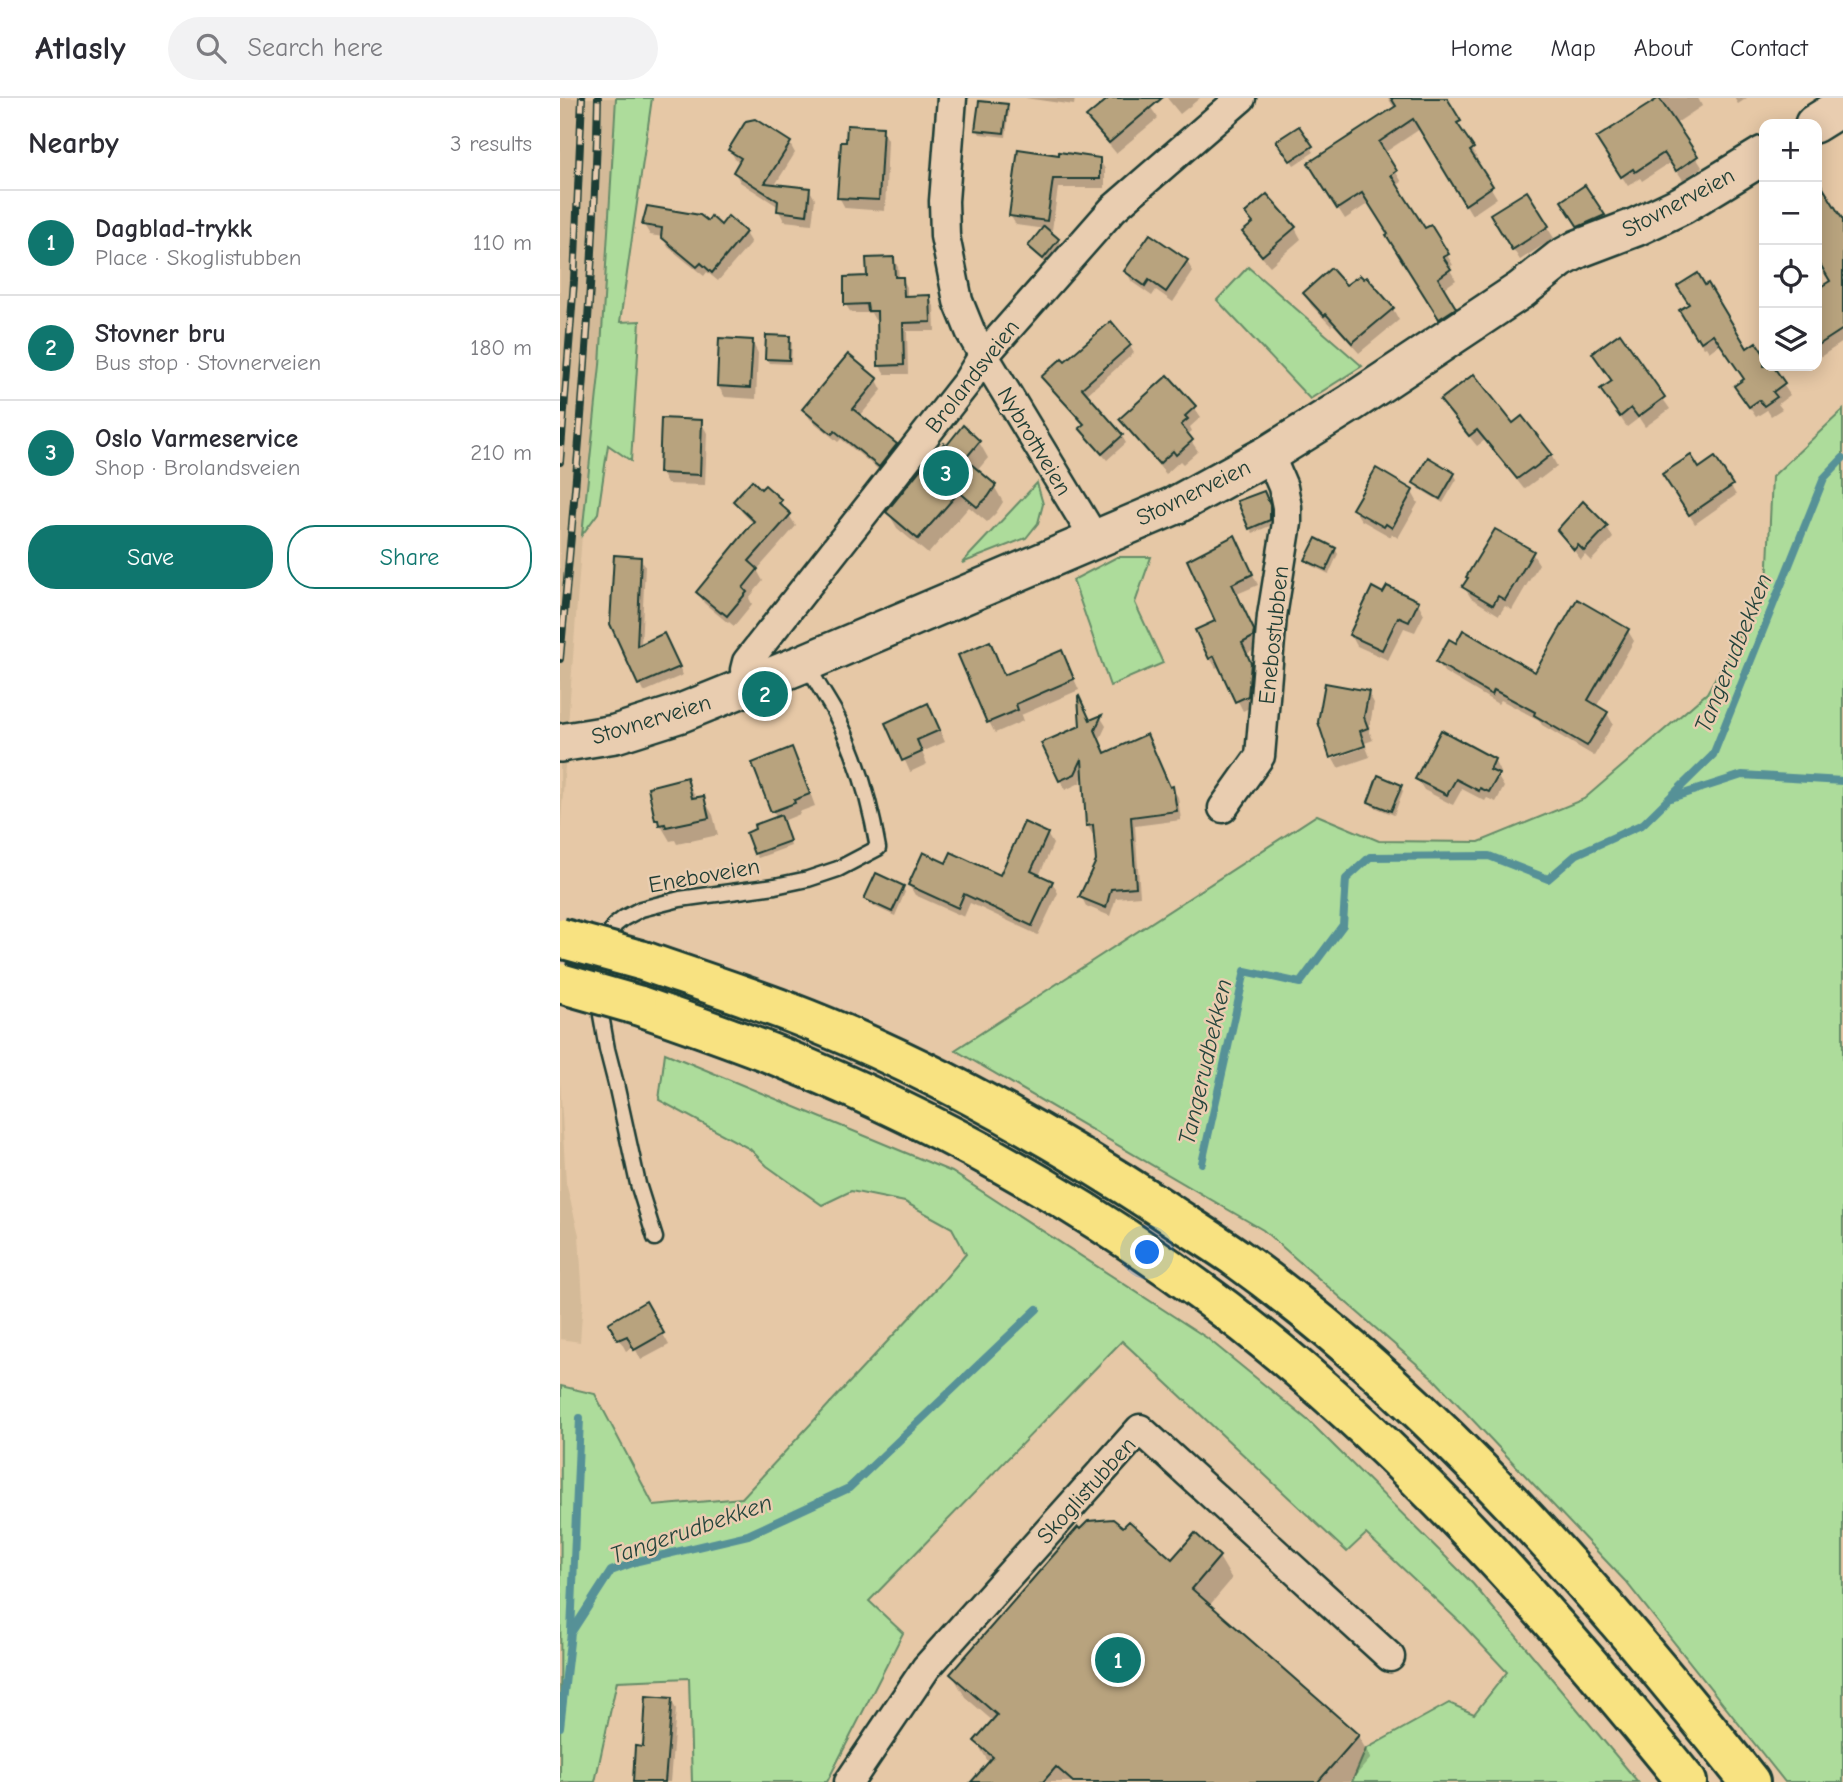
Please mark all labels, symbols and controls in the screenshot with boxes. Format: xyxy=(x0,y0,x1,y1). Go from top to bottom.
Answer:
search box xyxy=(168,17,658,80)
text: Atlasly xyxy=(35,29,126,67)
icon: search xyxy=(192,29,230,67)
text: Search here xyxy=(248,33,383,63)
text: Home xyxy=(1451,34,1512,62)
text: Map xyxy=(1550,34,1596,62)
text: About xyxy=(1634,34,1692,62)
text: Contact xyxy=(1730,34,1808,62)
map controls xyxy=(1759,119,1822,371)
button: + xyxy=(1759,119,1822,182)
text: Nearby xyxy=(28,126,119,161)
text: 3 results xyxy=(450,130,532,157)
street label: Stovnerveien xyxy=(1617,161,1739,243)
button: − xyxy=(1759,182,1822,245)
text: Dagblad-trykk xyxy=(95,214,252,244)
text: 1 xyxy=(46,229,56,256)
text: 110 m xyxy=(473,229,532,256)
text: Place · Skoglistubben xyxy=(95,244,302,271)
button: locate xyxy=(1759,245,1822,308)
button: layers xyxy=(1759,308,1822,371)
street label: Brolandsveien xyxy=(920,314,1025,438)
text: Stovner bru xyxy=(95,319,226,349)
text: 2 xyxy=(45,334,57,361)
text: 180 m xyxy=(470,334,532,361)
text: Bus stop · Stovnerveien xyxy=(95,349,321,376)
street label: Nybrottveien xyxy=(992,382,1077,500)
text: Oslo Varmeservice xyxy=(95,424,298,454)
text: 3 xyxy=(45,439,57,466)
text: 210 m xyxy=(470,439,532,466)
pin: 3 xyxy=(923,447,969,499)
street label: Stovnerveien xyxy=(1132,453,1255,532)
text: Shop · Brolandsveien xyxy=(95,454,301,481)
button: Save xyxy=(28,525,273,589)
button: Share xyxy=(287,525,532,589)
street label: Enebostubben xyxy=(1253,564,1294,706)
water label: Tangerudbekken xyxy=(1688,569,1778,737)
pin: 2 xyxy=(742,668,788,720)
street label: Stovnerveien xyxy=(588,688,714,750)
street label: Eneboveien xyxy=(646,852,762,899)
water label: Tangerudbekken xyxy=(1172,976,1238,1148)
your location xyxy=(1130,1235,1164,1269)
street label: Skoglistubben xyxy=(1031,1431,1141,1549)
water label: Tangerudbekken xyxy=(606,1488,776,1570)
pin: 1 xyxy=(1095,1634,1141,1686)

